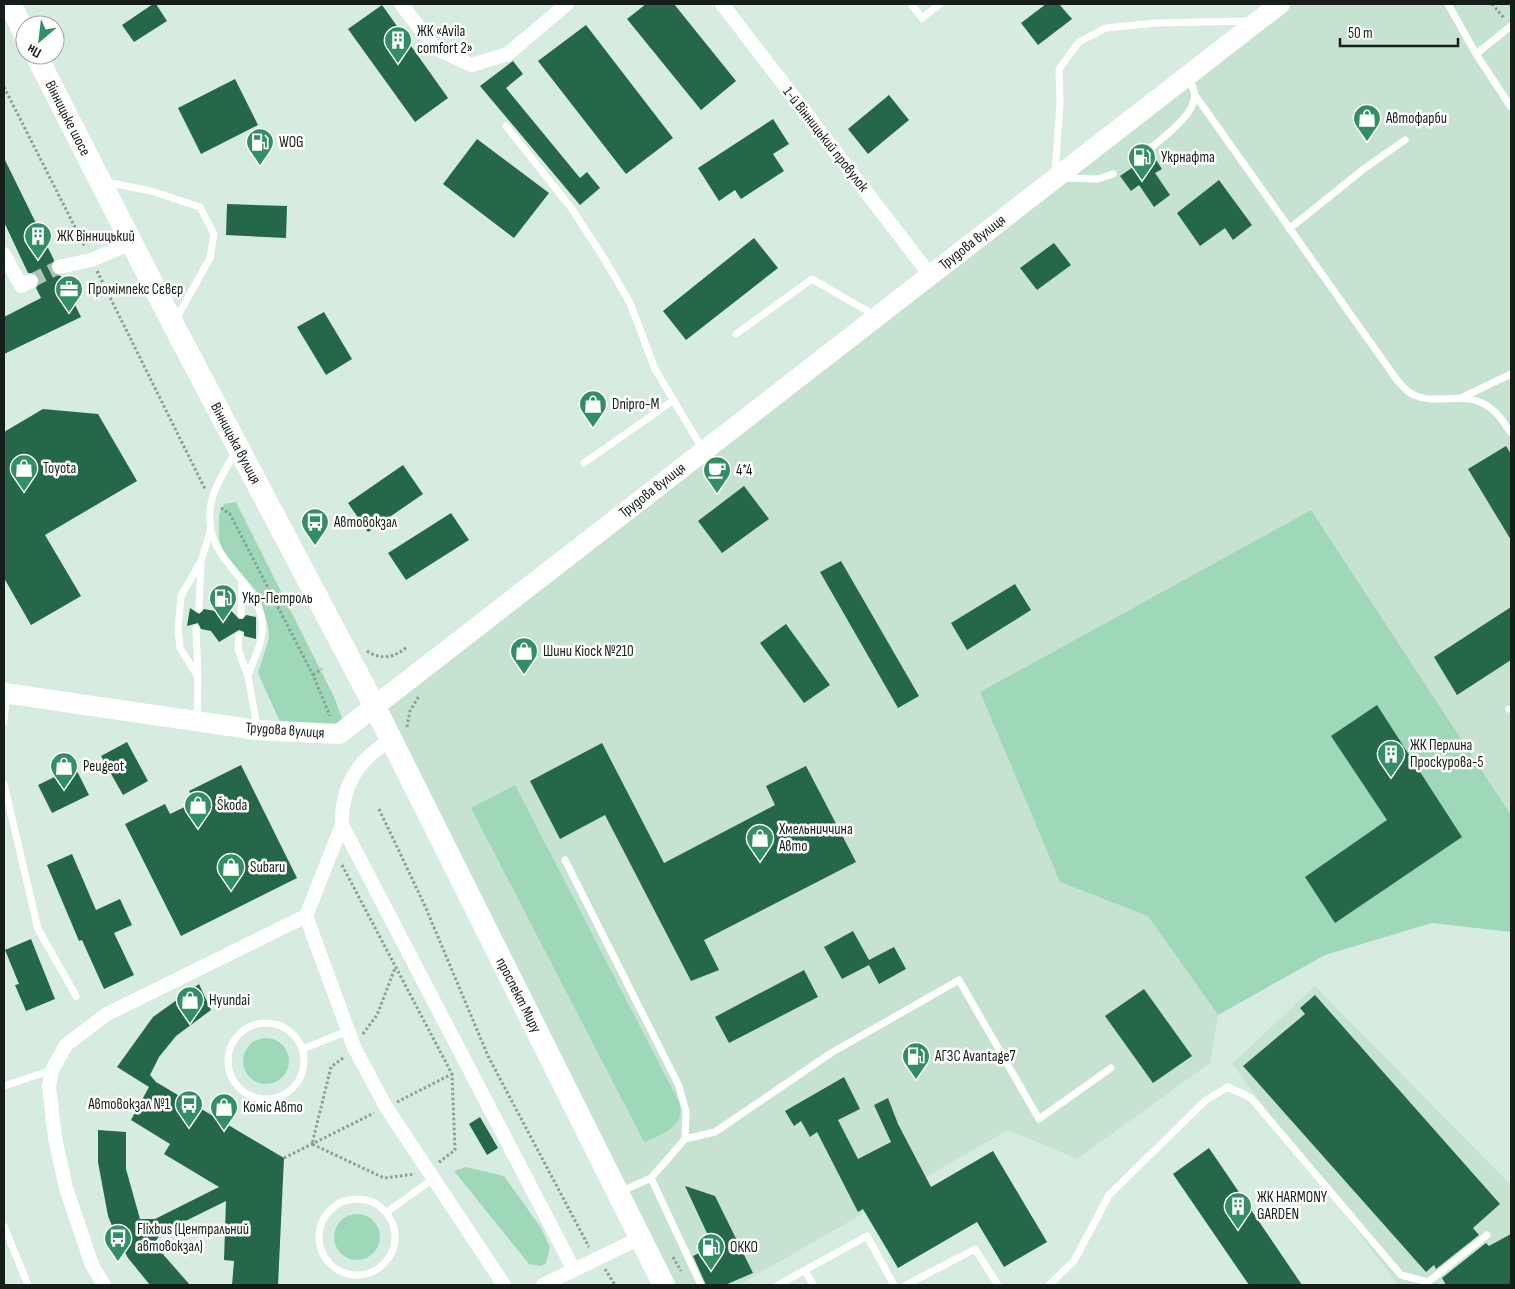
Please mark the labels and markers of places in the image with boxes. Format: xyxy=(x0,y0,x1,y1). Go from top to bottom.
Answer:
place label: ЖК «Avila comfort 2» xyxy=(417,22,473,58)
building icon: ЖК «Avila comfort 2» xyxy=(383,25,413,64)
shop icon: Автофарби xyxy=(1352,103,1382,142)
place label: Автофарби xyxy=(1385,109,1447,128)
fuel station icon: WOG xyxy=(245,127,275,166)
place label: WOG xyxy=(279,133,304,152)
fuel station icon: Укрнафта xyxy=(1127,142,1157,181)
place label: Укрнафта xyxy=(1161,148,1215,167)
building icon: ЖК Вінницький xyxy=(23,221,53,260)
place label: ЖК Вінницький xyxy=(57,227,135,246)
office icon: Промімпекс Сєвєр xyxy=(54,274,84,313)
place label: Промімпекс Сєвєр xyxy=(88,280,183,299)
shop icon: Dnipro-M xyxy=(578,389,608,428)
place label: Dnipro-M xyxy=(612,395,660,414)
shop icon: Toyota xyxy=(9,453,39,492)
cafe icon: 4*4 xyxy=(702,455,732,494)
place label: Toyota xyxy=(43,459,77,478)
place label: 4*4 xyxy=(736,461,752,480)
bus stop icon: Автовокзал xyxy=(300,507,330,546)
place label: Автовокзал xyxy=(333,513,398,532)
fuel station icon: Укр-Петроль xyxy=(208,583,238,622)
place label: Укр-Петроль xyxy=(242,589,313,608)
shop icon: Шини Кіоск №210 xyxy=(509,636,539,675)
place label: Шини Кіоск №210 xyxy=(543,642,634,661)
place label: ЖК Перлина Проскурова-5 xyxy=(1410,736,1484,772)
building icon: ЖК Перлина Проскурова-5 xyxy=(1376,739,1406,778)
shop icon: Peugeot xyxy=(49,751,79,790)
place label: Peugeot xyxy=(83,757,125,776)
shop icon: Škoda xyxy=(183,790,213,829)
place label: Škoda xyxy=(217,796,247,815)
place label: Хмельниччина Авто xyxy=(778,820,853,856)
shop icon: Хмельниччина Авто xyxy=(745,823,775,862)
shop icon: Subaru xyxy=(216,852,246,891)
place label: Subaru xyxy=(250,858,285,877)
shop icon: Hyundai xyxy=(175,985,205,1024)
place label: Hyundai xyxy=(209,991,250,1010)
fuel station icon: АГЗС Avantage7 xyxy=(901,1041,931,1080)
place label: АГЗС Avantage7 xyxy=(934,1047,1015,1066)
bus stop icon: Автовокзал №1 xyxy=(174,1089,204,1128)
shop icon: Коміс Авто xyxy=(209,1092,239,1131)
place label: Автовокзал №1 xyxy=(87,1095,171,1114)
place label: Коміс Авто xyxy=(243,1098,303,1117)
place label: ЖК HARMONY GARDEN xyxy=(1257,1188,1328,1224)
building icon: ЖК HARMONY GARDEN xyxy=(1223,1191,1253,1230)
place label: Flixbus (Центральний автовокзал) xyxy=(137,1220,249,1256)
bus stop icon: Flixbus (Центральний автовокзал) xyxy=(103,1223,133,1262)
fuel station icon: ОККО xyxy=(696,1232,726,1271)
place label: ОККО xyxy=(730,1238,758,1257)

